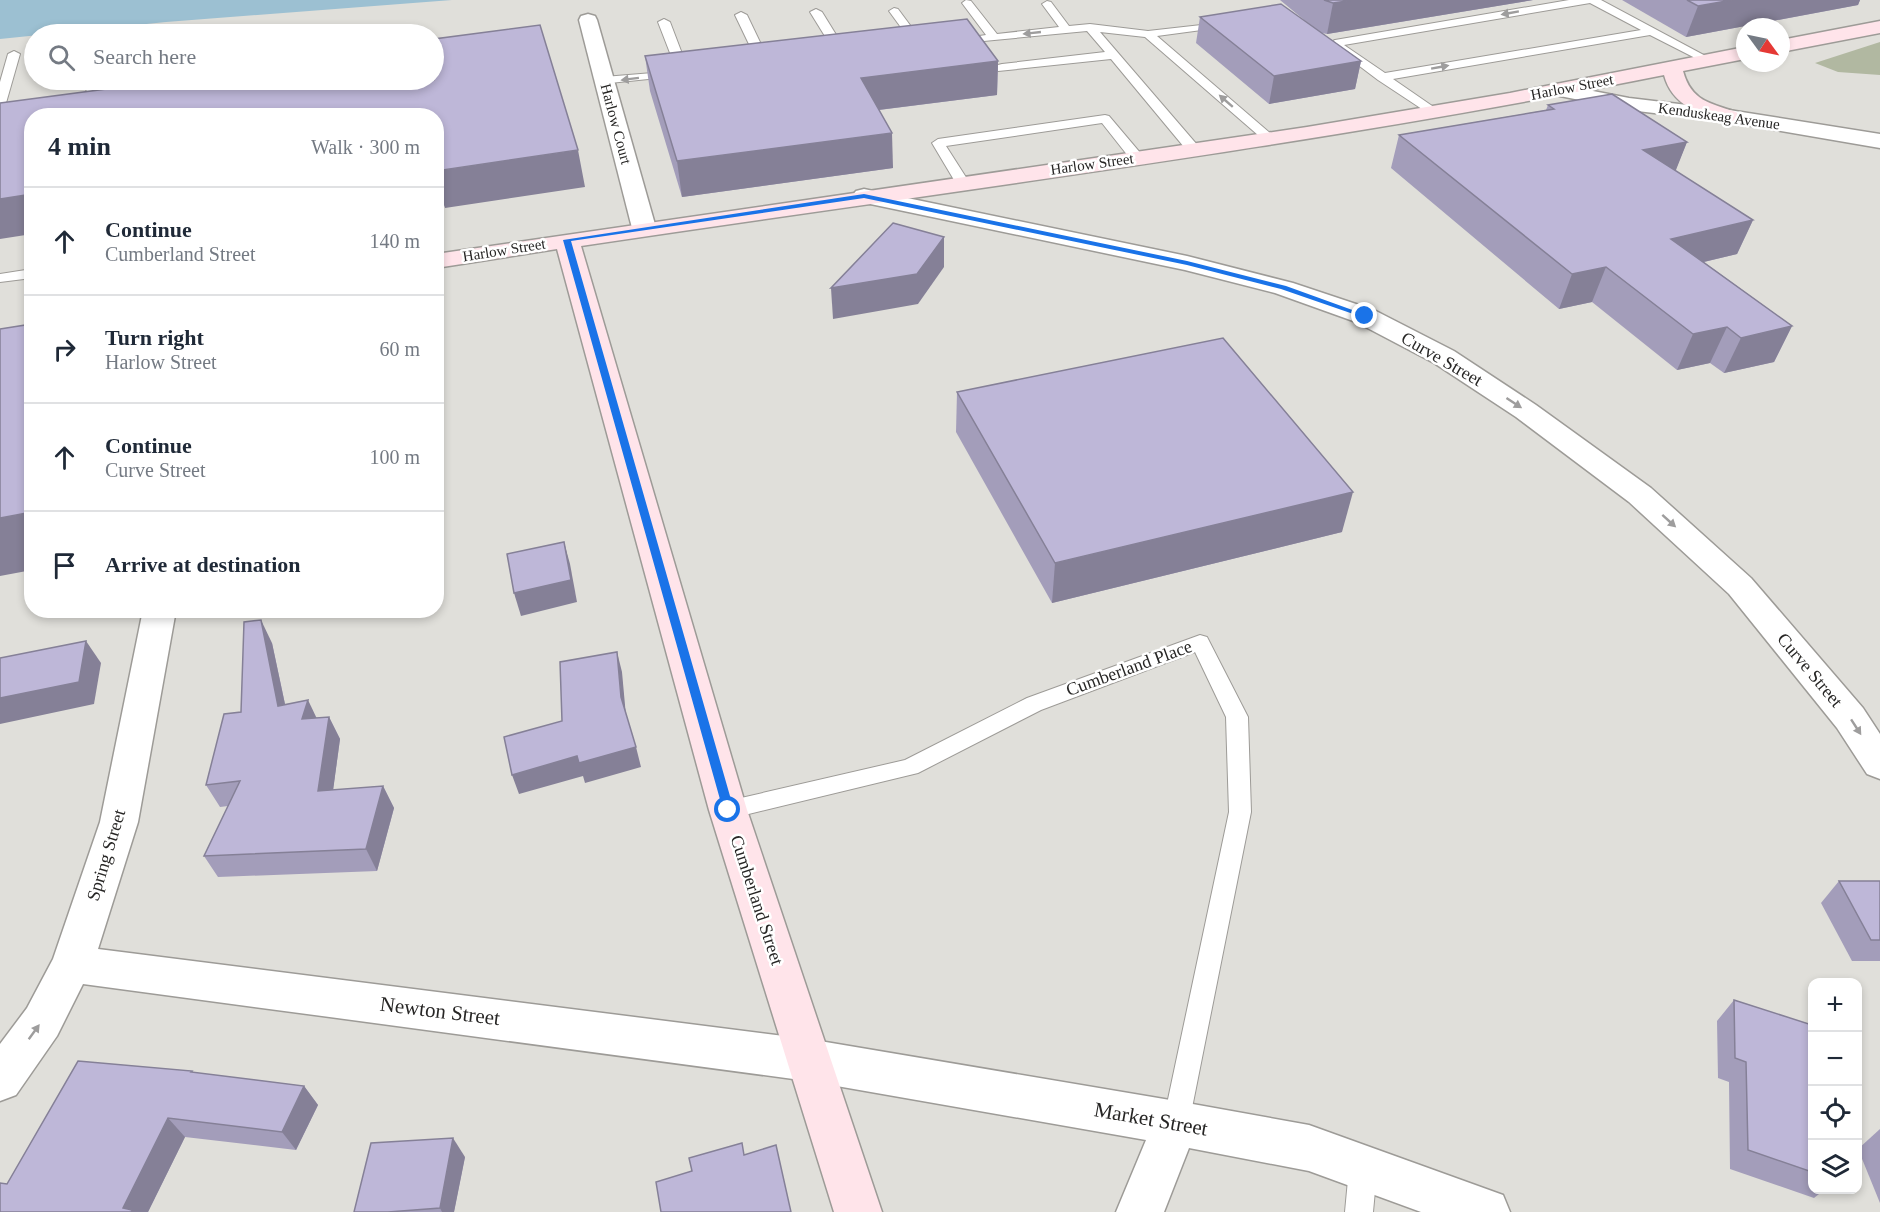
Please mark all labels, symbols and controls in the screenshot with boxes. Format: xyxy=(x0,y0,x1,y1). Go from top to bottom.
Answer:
one-way arrow xyxy=(1500,9,1519,18)
north arrow xyxy=(1736,18,1790,72)
search box xyxy=(24,24,444,90)
one-way arrow xyxy=(1022,28,1041,38)
icon: search xyxy=(45,41,78,74)
text: Search here xyxy=(93,44,196,69)
one-way arrow xyxy=(1431,63,1450,72)
street label: Harlow Street xyxy=(1529,71,1615,103)
one-way arrow xyxy=(620,74,639,83)
street label: Harlow Court xyxy=(598,82,635,167)
one-way arrow xyxy=(1218,94,1234,107)
street label: Kenduskeag Avenue xyxy=(1657,100,1781,133)
text: 4 min xyxy=(48,132,111,161)
text: Walk · 300 m xyxy=(311,136,420,158)
street label: Harlow Street xyxy=(1049,150,1135,178)
text: Continue xyxy=(105,217,192,242)
icon: ahead xyxy=(48,225,81,258)
text: 140 m xyxy=(369,230,420,252)
street label: Harlow Street xyxy=(461,235,547,264)
text: Cumberland Street xyxy=(105,243,256,265)
route end xyxy=(1351,302,1377,328)
text: Turn right xyxy=(105,325,204,350)
street label: Curve Street xyxy=(1398,328,1486,390)
icon: right xyxy=(48,333,81,366)
text: 60 m xyxy=(379,338,420,360)
text: Harlow Street xyxy=(105,351,217,373)
one-way arrow xyxy=(1506,397,1522,409)
text: Continue xyxy=(105,433,192,458)
icon: ahead xyxy=(48,441,81,474)
text: 100 m xyxy=(369,446,420,468)
text: Curve Street xyxy=(105,459,206,481)
one-way arrow xyxy=(1661,514,1676,527)
icon: arrive xyxy=(48,549,81,582)
text: Arrive at destination xyxy=(105,552,301,577)
street label: Curve Street xyxy=(1773,629,1847,711)
street label: Cumberland Place xyxy=(1063,636,1195,700)
one-way arrow xyxy=(1850,719,1862,735)
route start xyxy=(714,796,740,822)
street label: Spring Street xyxy=(83,807,129,903)
street label: Cumberland Street xyxy=(727,832,787,968)
map controls xyxy=(1808,978,1862,1194)
button: + xyxy=(1808,978,1862,1032)
street label: Newton Street xyxy=(379,992,502,1030)
one-way arrow xyxy=(28,1025,40,1041)
button: − xyxy=(1808,1032,1862,1086)
button: locate xyxy=(1808,1086,1862,1140)
street label: Market Street xyxy=(1092,1097,1210,1141)
button: layers xyxy=(1808,1140,1862,1194)

